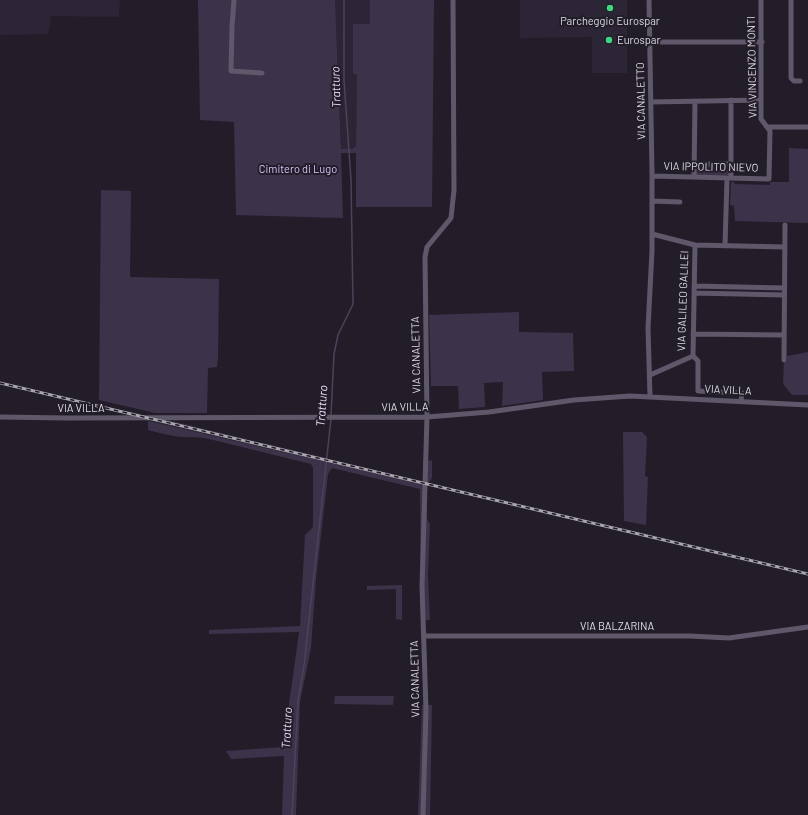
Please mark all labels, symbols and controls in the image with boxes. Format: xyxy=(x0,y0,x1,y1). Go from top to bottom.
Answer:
marker: Parcheggio Eurospar xyxy=(605,3,615,13)
place label: Parcheggio Eurospar xyxy=(560,14,660,28)
street label: VIA VINCENZO MONTI xyxy=(745,16,759,118)
place label: Eurospar xyxy=(617,33,660,47)
marker: Eurospar xyxy=(604,35,614,45)
street label: VIA CANALETTO xyxy=(634,62,648,140)
water label: Tratturo xyxy=(328,66,344,108)
street label: VIA IPPOLITO NIEVO xyxy=(663,160,759,174)
park label: Cimitero di Lugo xyxy=(259,162,337,176)
street label: VIA GALILEO GALILEI xyxy=(675,250,691,352)
street label: VIA CANALETTA xyxy=(409,316,423,394)
street label: VIA VILLA xyxy=(704,382,752,398)
water label: Tratturo xyxy=(313,385,331,427)
street label: VIA VILLA xyxy=(381,400,429,414)
street label: VIA VILLA xyxy=(57,401,105,415)
street label: VIA BALZARINA xyxy=(580,619,654,633)
street label: VIA CANALETTA xyxy=(408,640,422,718)
water label: Tratturo xyxy=(279,707,295,749)

